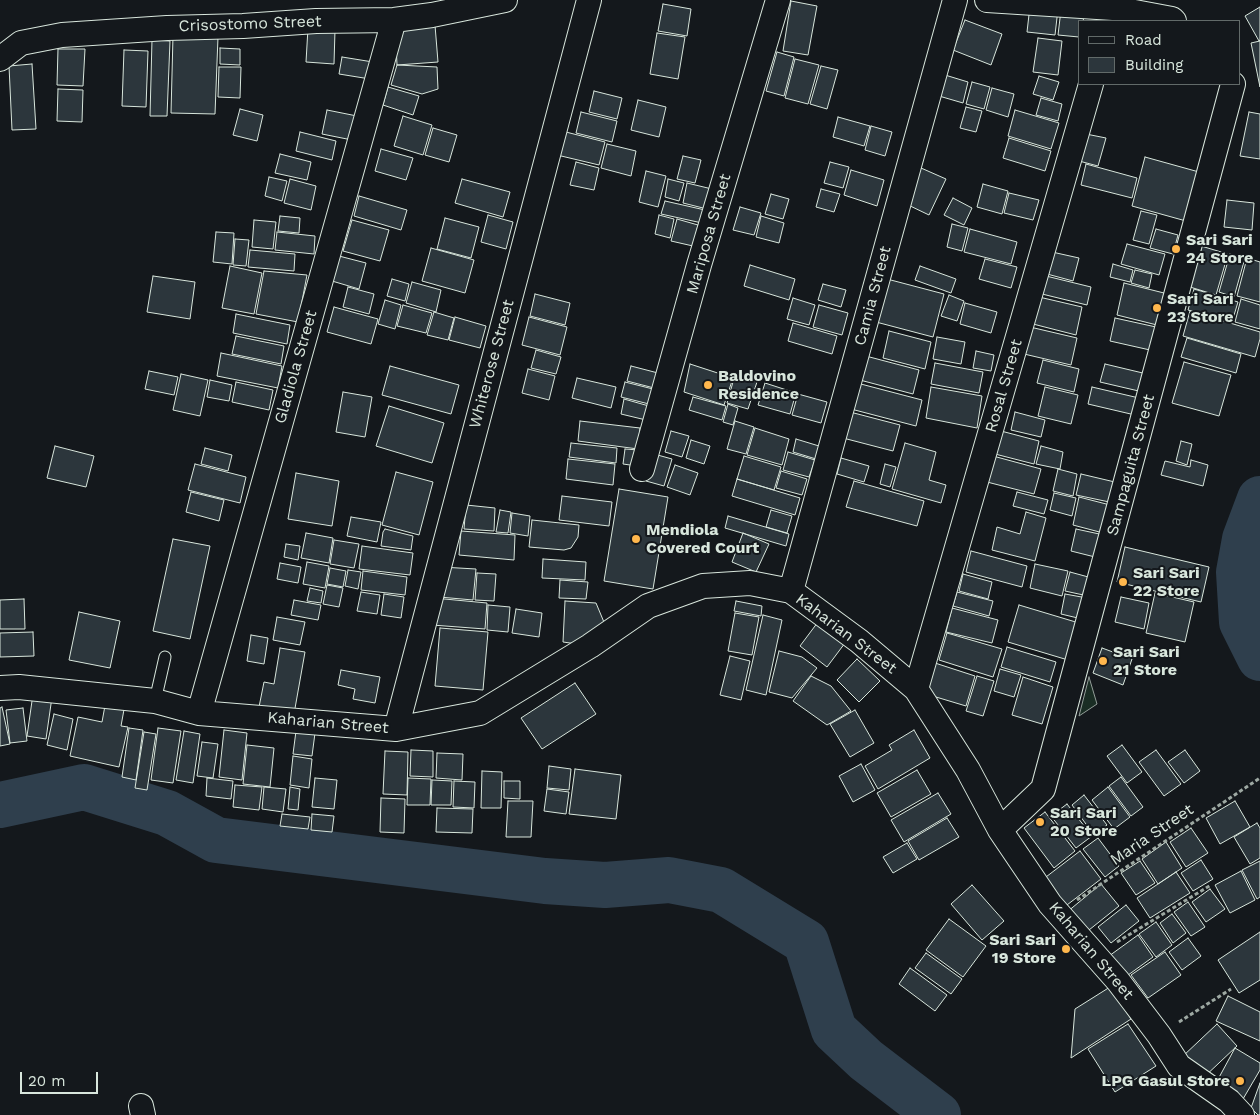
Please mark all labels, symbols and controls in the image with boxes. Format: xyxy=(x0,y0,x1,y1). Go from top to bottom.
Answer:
street label: Crisostomo Street xyxy=(178,12,322,36)
legend xyxy=(1078,20,1240,85)
text: Road xyxy=(1125,31,1162,49)
text: Building xyxy=(1125,56,1183,74)
street label: Mariposa Street xyxy=(683,172,735,296)
place label: Sari Sari 24 Store xyxy=(1186,230,1253,268)
marker: Sari Sari 24 Store xyxy=(1170,243,1182,255)
street label: Camia Street xyxy=(851,244,895,348)
place label: Sari Sari 23 Store xyxy=(1167,289,1234,327)
street label: Whiterose Street xyxy=(466,297,518,431)
marker: Sari Sari 23 Store xyxy=(1151,302,1163,314)
street label: Gladiola Street xyxy=(271,308,321,426)
street label: Rosal Street xyxy=(982,337,1026,435)
place label: Baldovino Residence xyxy=(718,366,799,404)
marker: Baldovino Residence xyxy=(702,379,714,391)
street label: Sampaguita Street xyxy=(1103,392,1159,538)
place label: Mendiola Covered Court xyxy=(646,520,759,558)
marker: Mendiola Covered Court xyxy=(630,533,642,545)
place label: Sari Sari 22 Store xyxy=(1133,563,1200,601)
marker: Sari Sari 22 Store xyxy=(1117,576,1129,588)
street label: Kaharian Street xyxy=(792,590,900,678)
place label: Sari Sari 21 Store xyxy=(1113,642,1180,680)
marker: Sari Sari 21 Store xyxy=(1097,655,1109,667)
street label: Kaharian Street xyxy=(267,708,389,738)
street label: Maria Street xyxy=(1107,800,1197,870)
place label: Sari Sari 20 Store xyxy=(1050,803,1117,841)
marker: Sari Sari 20 Store xyxy=(1034,816,1046,828)
street label: Kaharian Street xyxy=(1045,898,1137,1004)
place label: Sari Sari 19 Store xyxy=(989,930,1056,968)
marker: Sari Sari 19 Store xyxy=(1060,943,1072,955)
scale bar xyxy=(22,1062,100,1094)
place label: LPG Gasul Store xyxy=(1102,1071,1230,1091)
text: 20 m xyxy=(28,1072,66,1090)
marker: LPG Gasul Store xyxy=(1234,1075,1246,1087)

